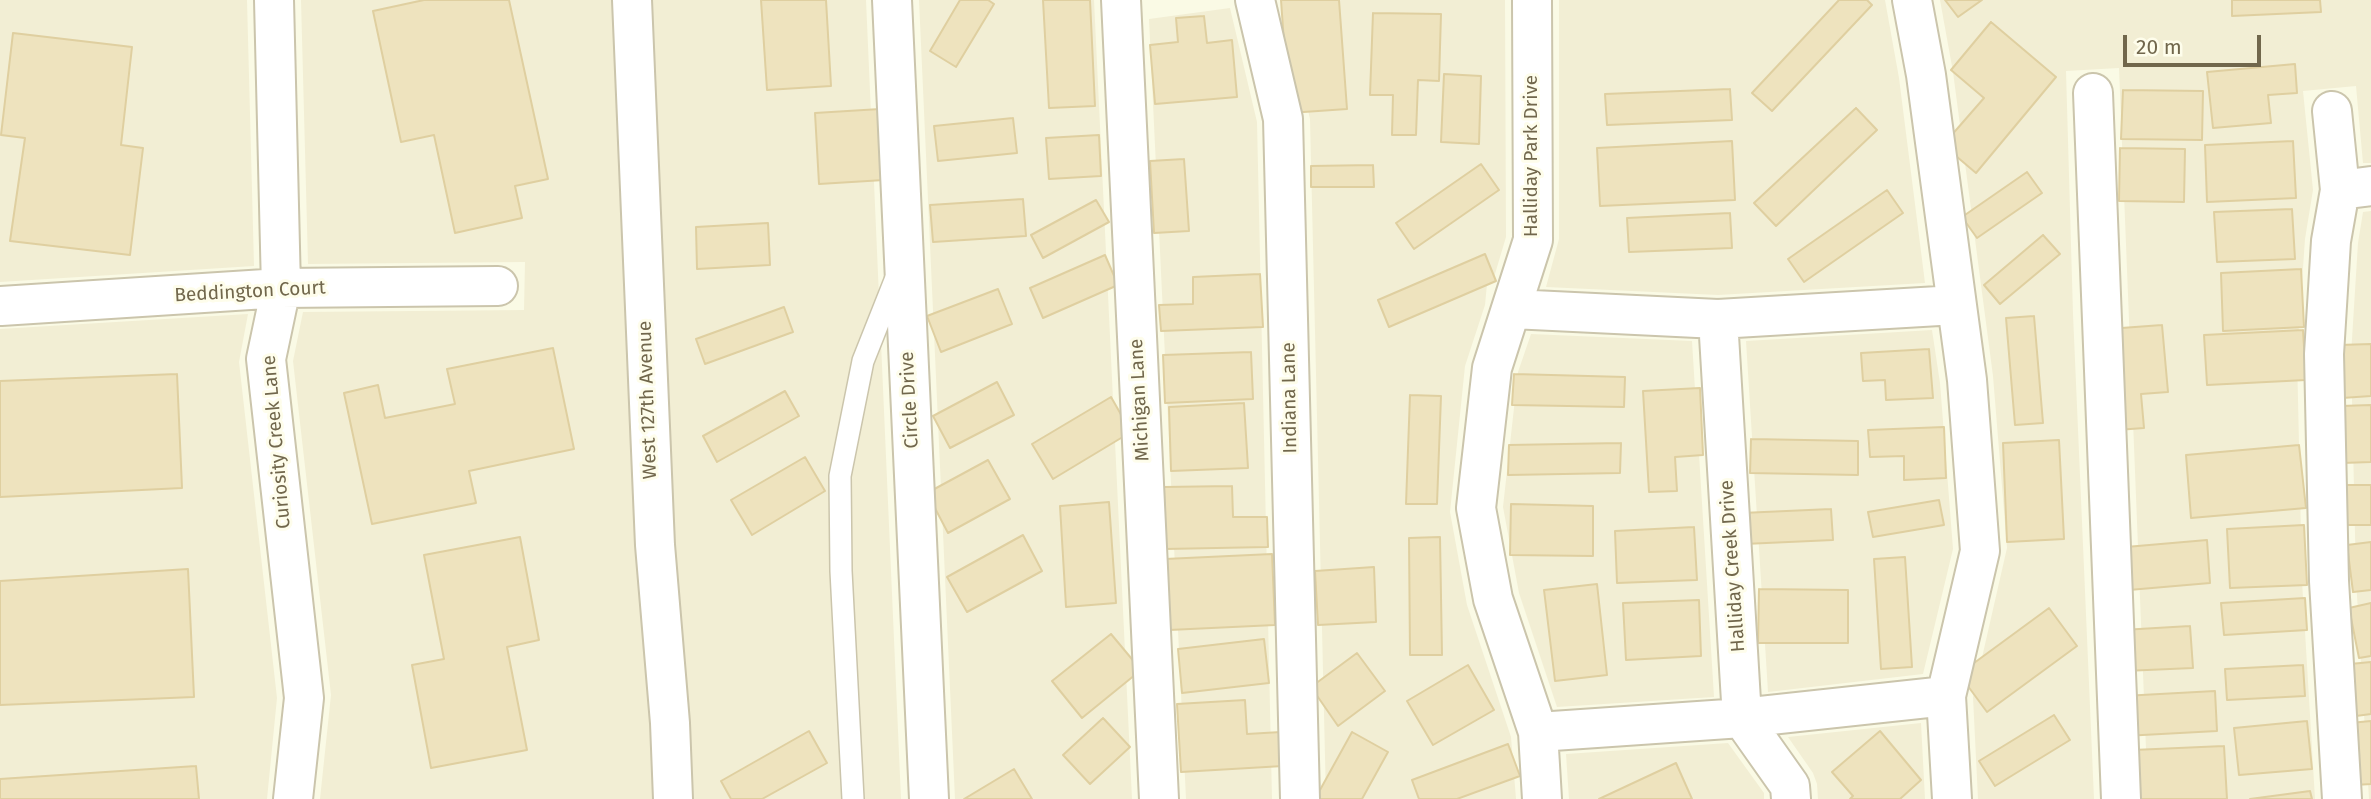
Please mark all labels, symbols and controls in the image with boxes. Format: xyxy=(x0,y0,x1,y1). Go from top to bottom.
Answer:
scale bar xyxy=(2126,21,2264,65)
text: 20 m xyxy=(2136,34,2182,60)
street label: Halliday Park Drive xyxy=(1521,75,1543,237)
street label: Beddington Court xyxy=(174,277,326,307)
street label: West 127th Avenue xyxy=(634,320,662,480)
street label: Michigan Lane xyxy=(1125,338,1155,462)
street label: Indiana Lane xyxy=(1278,342,1302,454)
street label: Circle Drive xyxy=(896,351,924,449)
street label: Curiosity Creek Lane xyxy=(258,354,296,530)
street label: Halliday Creek Drive xyxy=(1716,479,1750,653)

